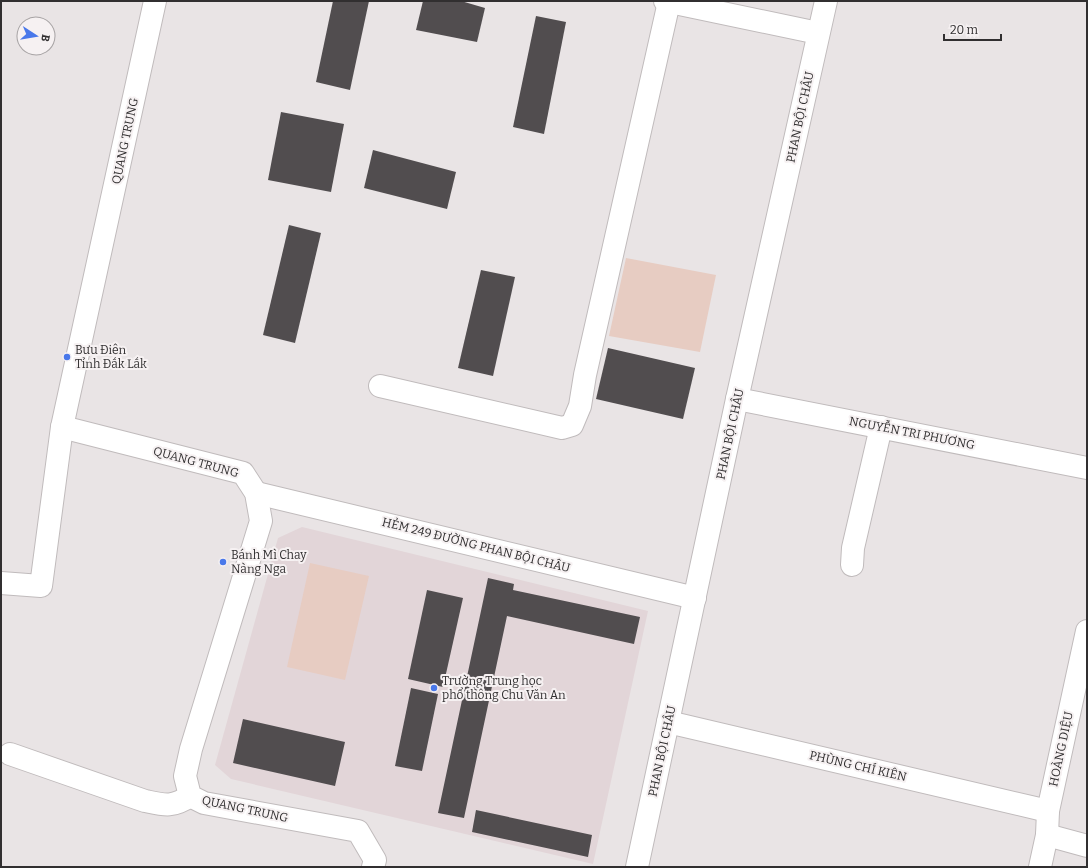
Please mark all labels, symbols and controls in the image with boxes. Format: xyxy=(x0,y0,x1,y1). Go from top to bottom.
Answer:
north arrow xyxy=(16,16,56,56)
scale bar xyxy=(944,16,1001,42)
text: 20 m xyxy=(950,23,979,37)
text: B xyxy=(38,33,52,43)
street label: PHAN BỘI CHÂU xyxy=(782,70,817,164)
street label: QUANG TRUNG xyxy=(109,96,141,185)
place label: Bưu Điện Tỉnh Đắk Lắk xyxy=(75,343,147,371)
marker: Bưu Điện Tỉnh Đắk Lắk xyxy=(62,352,72,362)
street label: PHAN BỘI CHÂU xyxy=(712,387,747,481)
street label: NGUYỄN TRI PHƯƠNG xyxy=(848,412,977,452)
street label: QUANG TRUNG xyxy=(152,444,240,480)
street label: HẺM 249 ĐƯỜNG PHAN BỘI CHÂU xyxy=(380,513,572,575)
place label: Bánh Mì Chay Nàng Nga xyxy=(231,548,307,576)
marker: Bánh Mì Chay Nàng Nga xyxy=(218,557,228,567)
place label: Trường Trung học phổ thông Chu Văn An xyxy=(442,674,566,702)
marker: Trường Trung học phổ thông Chu Văn An xyxy=(429,683,439,693)
street label: PHAN BỘI CHÂU xyxy=(644,704,679,798)
street label: HOÀNG DIỆU xyxy=(1045,710,1076,788)
street label: PHÙNG CHÍ KIÊN xyxy=(808,747,909,784)
street label: QUANG TRUNG xyxy=(201,793,290,825)

